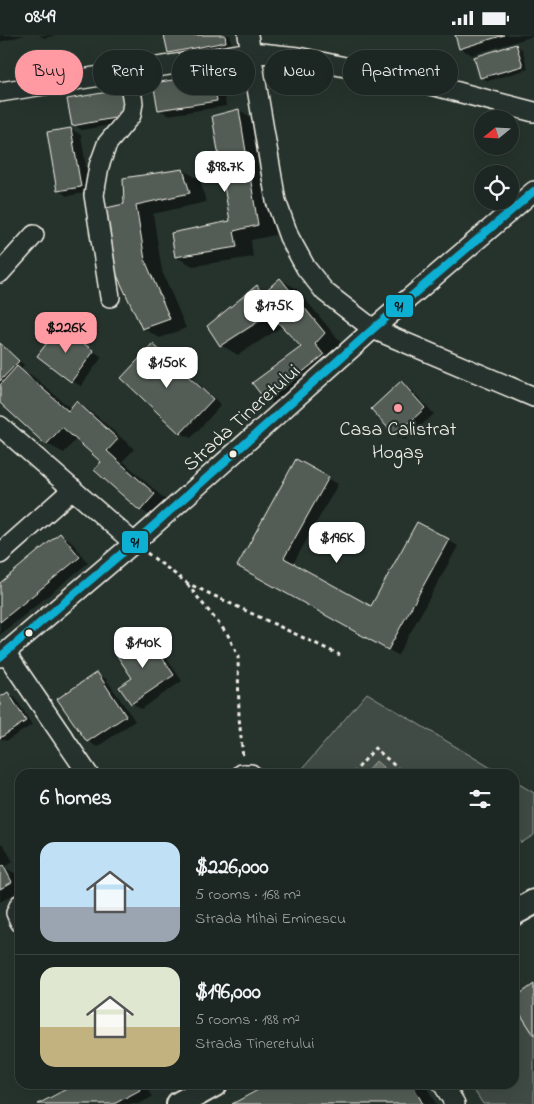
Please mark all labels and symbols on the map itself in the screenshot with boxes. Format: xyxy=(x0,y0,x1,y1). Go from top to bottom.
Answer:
north arrow xyxy=(474,110,519,155)
pin: $98.7K xyxy=(184,151,266,193)
pin: $175K xyxy=(239,289,309,332)
line badge: 91 xyxy=(385,294,414,318)
text: 91 xyxy=(394,297,404,318)
pin: $226K xyxy=(31,311,101,354)
pin: $150K xyxy=(132,347,202,389)
street label: Strada Tineretului xyxy=(178,358,308,480)
marker: Casa Calistrat Hogaș xyxy=(392,402,404,414)
place label: Casa Calistrat Hogaș xyxy=(339,416,457,469)
unlabelled marker xyxy=(228,449,238,459)
pin: $196K xyxy=(302,521,372,564)
line badge: 91 xyxy=(121,530,149,554)
text: 91 xyxy=(130,533,140,554)
pin: $140K xyxy=(108,627,178,669)
unlabelled marker xyxy=(24,628,34,638)

